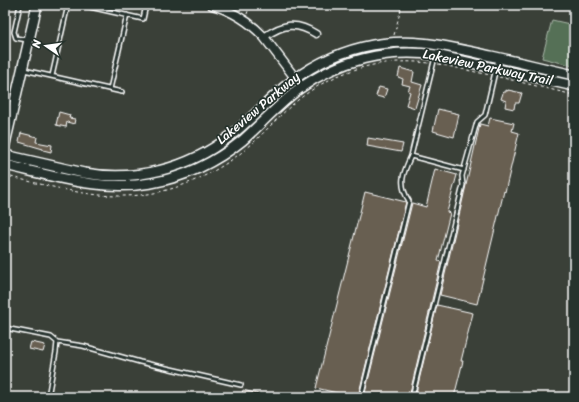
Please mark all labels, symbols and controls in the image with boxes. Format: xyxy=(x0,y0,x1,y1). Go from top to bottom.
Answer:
north arrow xyxy=(26,26,66,66)
text: N xyxy=(26,38,47,51)
street label: Lakeview Parkway Trail xyxy=(421,42,555,92)
street label: Lakeview Parkway xyxy=(211,66,305,150)

